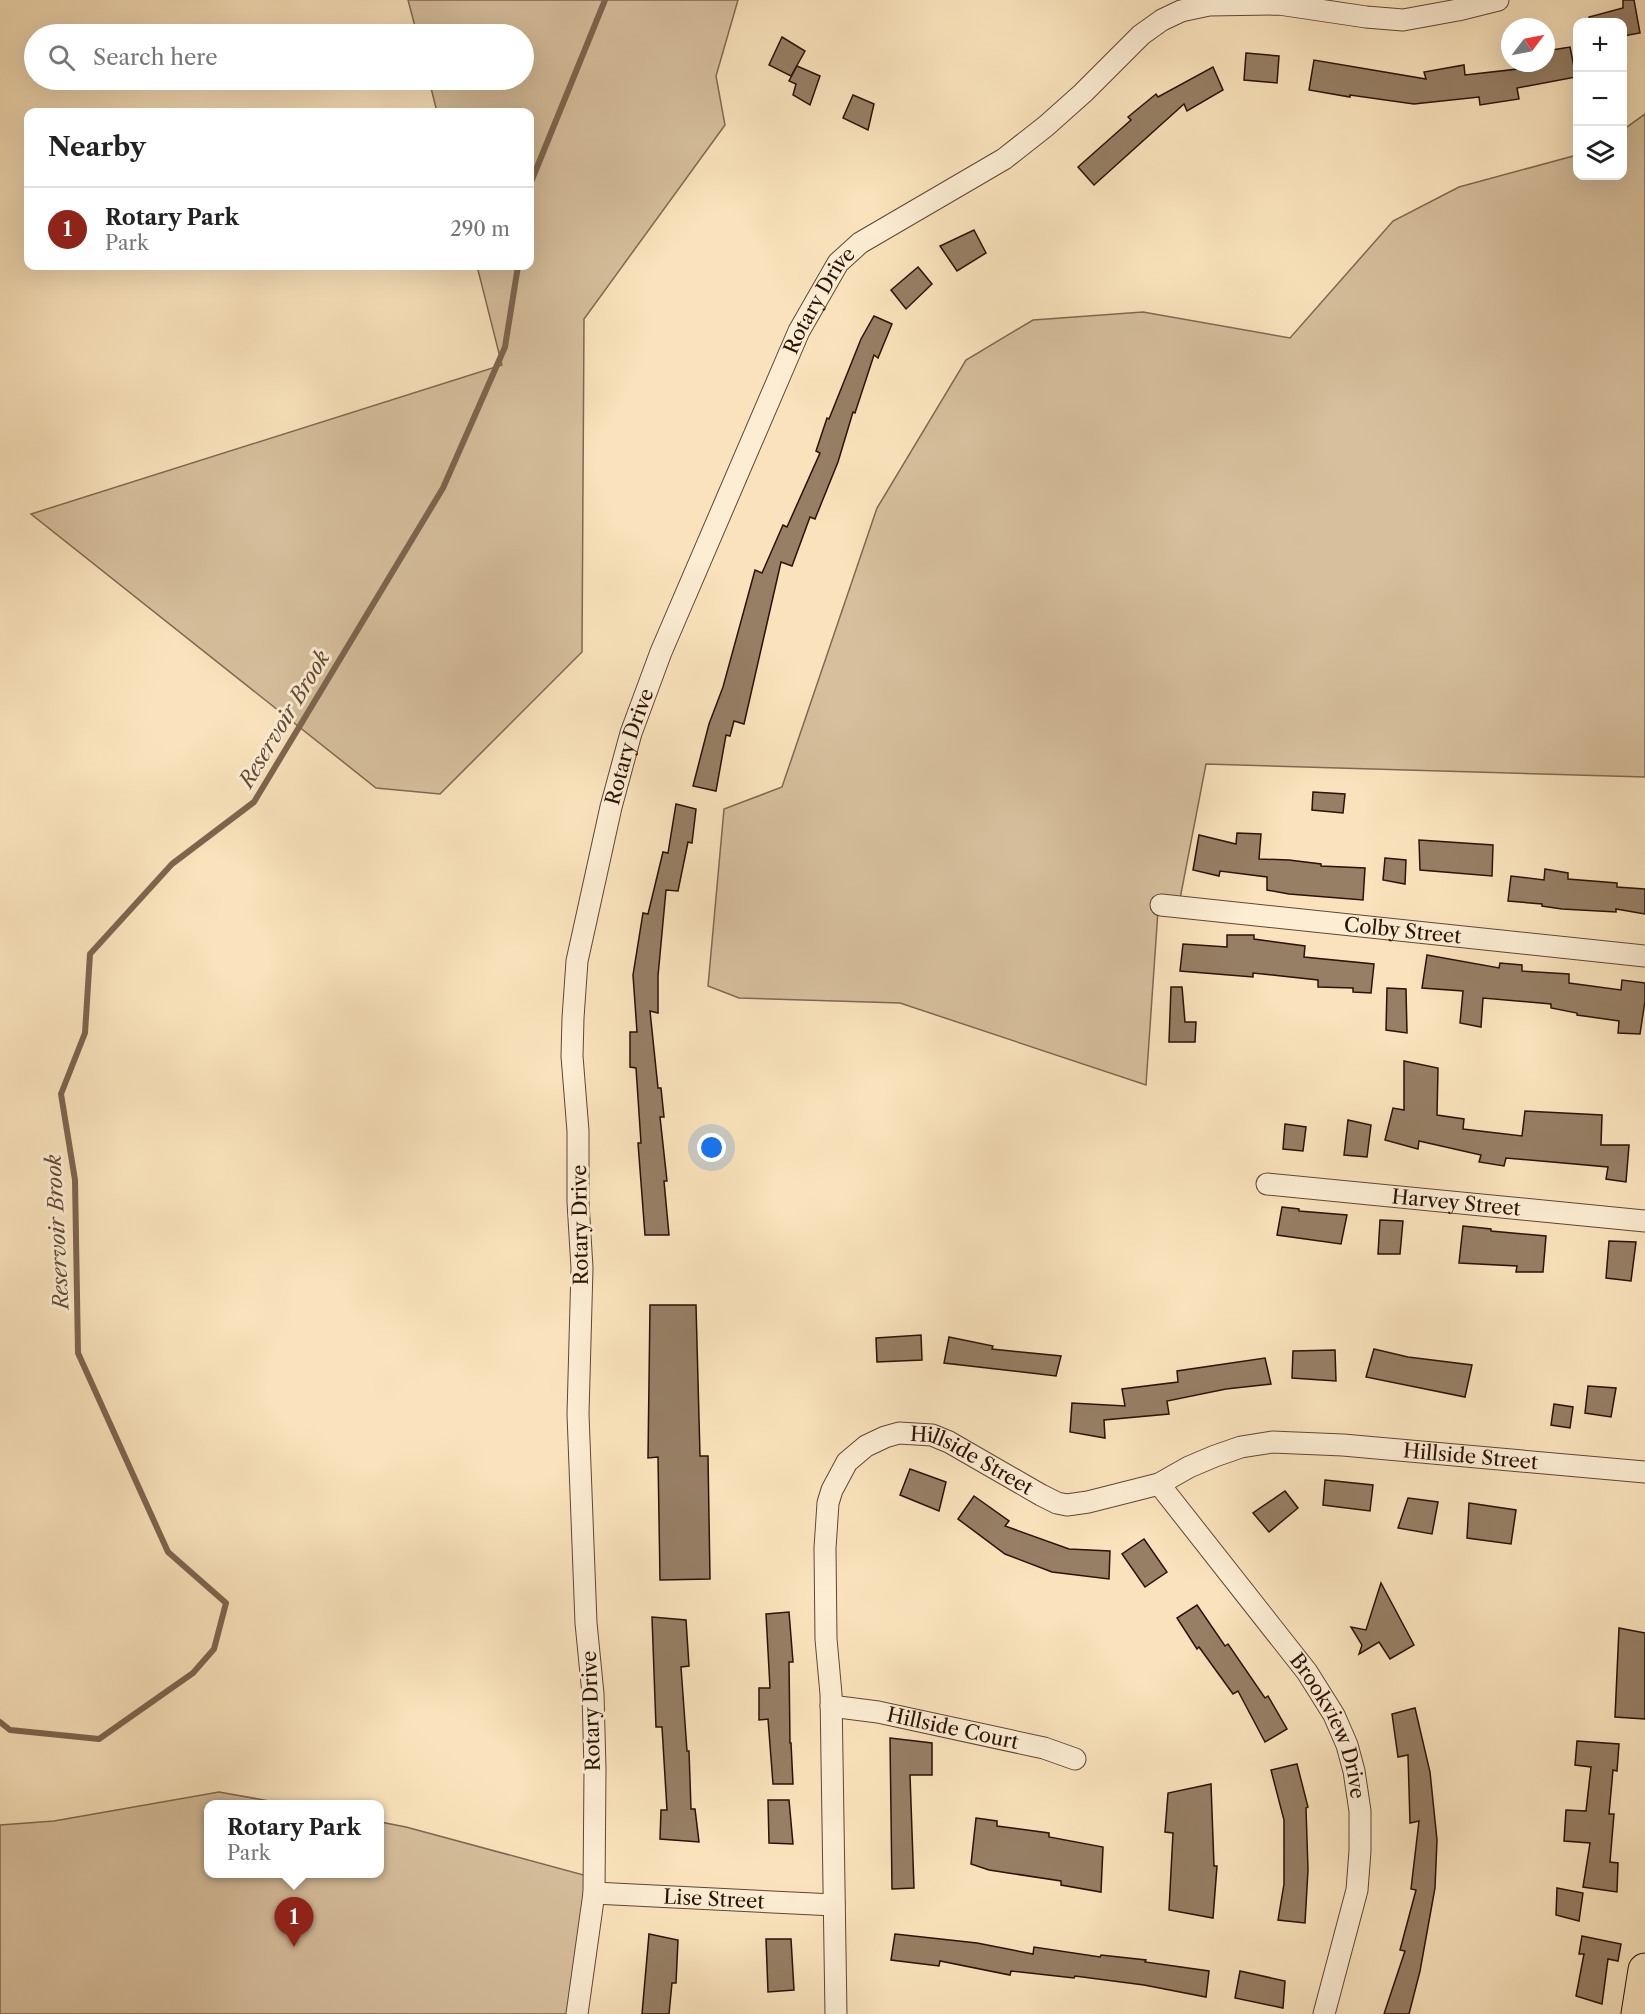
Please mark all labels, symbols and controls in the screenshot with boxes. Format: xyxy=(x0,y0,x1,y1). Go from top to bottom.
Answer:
north arrow xyxy=(1501,18,1555,72)
map controls xyxy=(1573,18,1627,180)
button: + xyxy=(1573,18,1627,72)
search box xyxy=(24,24,534,90)
icon: search xyxy=(45,41,78,74)
text: Search here xyxy=(93,44,218,71)
button: − xyxy=(1573,72,1627,126)
button: layers xyxy=(1573,126,1627,180)
text: Nearby xyxy=(48,131,146,163)
text: Rotary Park xyxy=(105,204,239,231)
text: 1 xyxy=(63,217,72,241)
text: 290 m xyxy=(450,217,510,241)
text: Park xyxy=(105,231,148,255)
street label: Rotary Drive xyxy=(779,242,860,358)
water label: Reservoir Brook xyxy=(232,646,335,794)
street label: Rotary Drive xyxy=(600,685,658,808)
street label: Colby Street xyxy=(1343,912,1463,949)
your location xyxy=(697,1133,726,1162)
water label: Reservoir Brook xyxy=(40,1154,74,1312)
street label: Rotary Drive xyxy=(567,1165,593,1285)
street label: Harvey Street xyxy=(1390,1184,1522,1221)
street label: Hillside Street xyxy=(909,1422,1037,1500)
street label: Hillside Street xyxy=(1402,1438,1539,1474)
street label: Brookview Drive xyxy=(1285,1648,1370,1800)
street label: Rotary Drive xyxy=(577,1650,605,1772)
street label: Hillside Court xyxy=(885,1702,1021,1754)
popup xyxy=(204,1800,384,1878)
text: Rotary Park xyxy=(227,1814,361,1841)
text: Park xyxy=(227,1841,270,1865)
street label: Lise Street xyxy=(663,1884,765,1914)
pin: 1 xyxy=(274,1898,314,1947)

